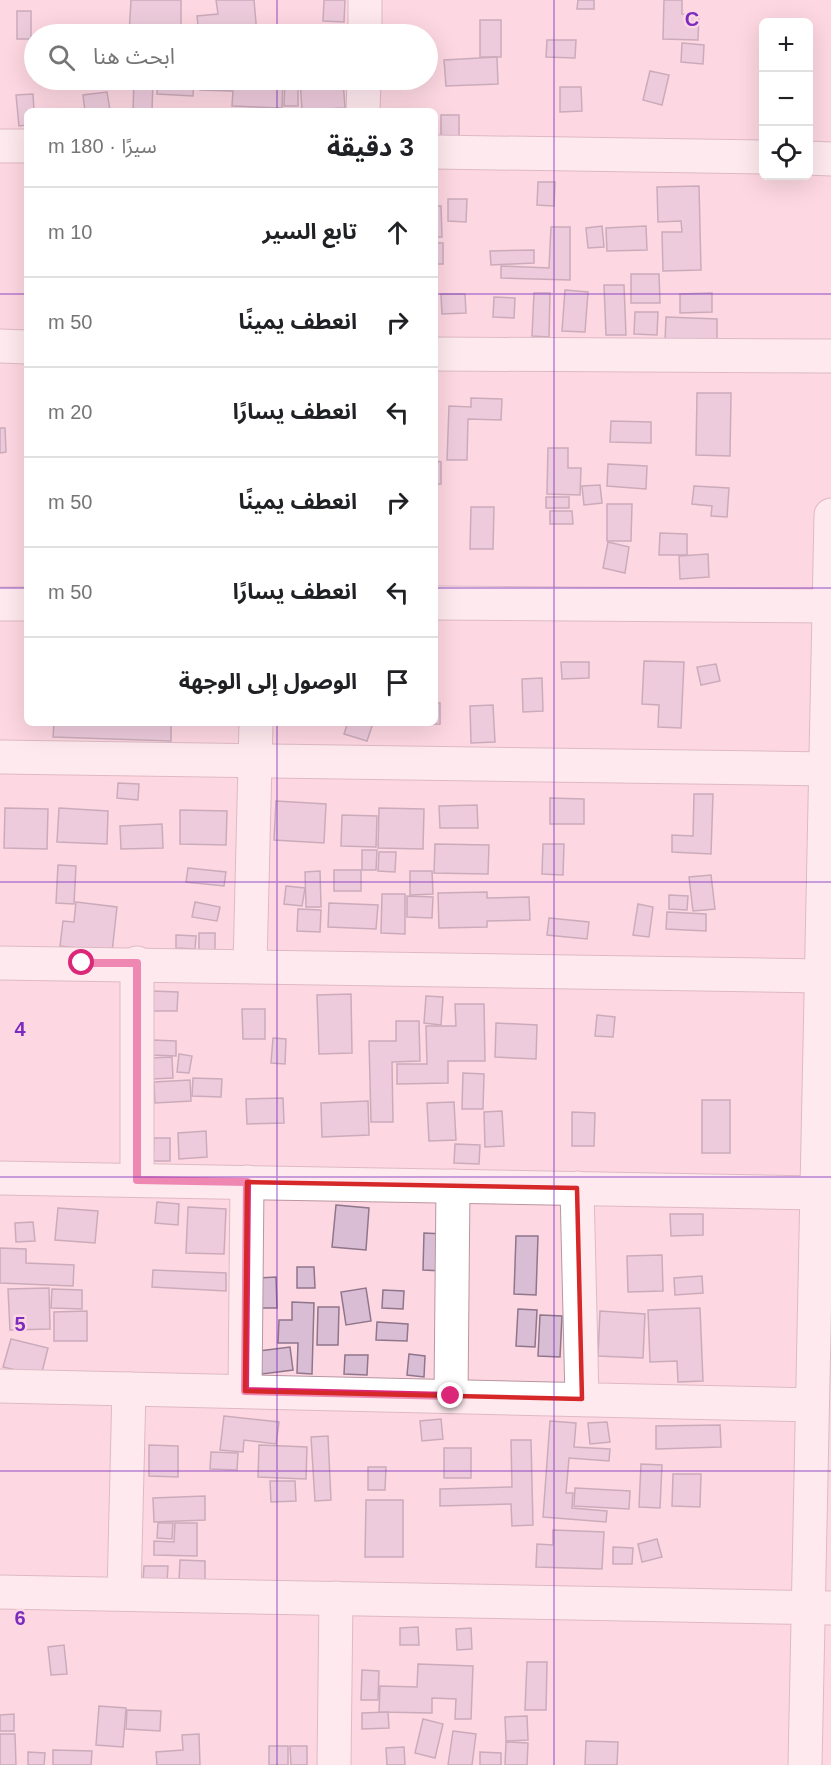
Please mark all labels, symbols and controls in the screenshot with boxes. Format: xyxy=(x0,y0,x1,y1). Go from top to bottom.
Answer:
text: C xyxy=(685,8,699,30)
map controls xyxy=(759,18,813,180)
button: + xyxy=(759,18,813,72)
search box xyxy=(24,24,438,90)
icon: search xyxy=(45,41,78,74)
text: ابحث هنا xyxy=(93,44,175,69)
button: − xyxy=(759,72,813,126)
button: locate xyxy=(759,126,813,180)
text: 3 دقيقة xyxy=(327,132,414,162)
text: سيرًا · 180 m xyxy=(48,135,157,157)
icon: ahead xyxy=(381,216,414,249)
text: تابع السير xyxy=(263,219,357,244)
text: 10 m xyxy=(48,221,92,243)
icon: right xyxy=(381,306,414,339)
text: انعطف يمينًا xyxy=(238,309,357,334)
text: 50 m xyxy=(48,311,92,333)
icon: left xyxy=(381,396,414,429)
text: انعطف يسارًا xyxy=(233,399,357,424)
text: 20 m xyxy=(48,401,92,423)
icon: right xyxy=(381,486,414,519)
text: انعطف يمينًا xyxy=(238,489,357,514)
text: 50 m xyxy=(48,491,92,513)
icon: left xyxy=(381,576,414,609)
text: انعطف يسارًا xyxy=(233,579,357,604)
text: 50 m xyxy=(48,581,92,603)
icon: arrive xyxy=(381,666,414,699)
text: الوصول إلى الوجهة xyxy=(179,669,357,694)
route start xyxy=(68,949,94,975)
text: 4 xyxy=(14,1018,26,1040)
text: 5 xyxy=(14,1313,26,1335)
route end xyxy=(437,1382,463,1408)
text: 6 xyxy=(14,1607,26,1629)

